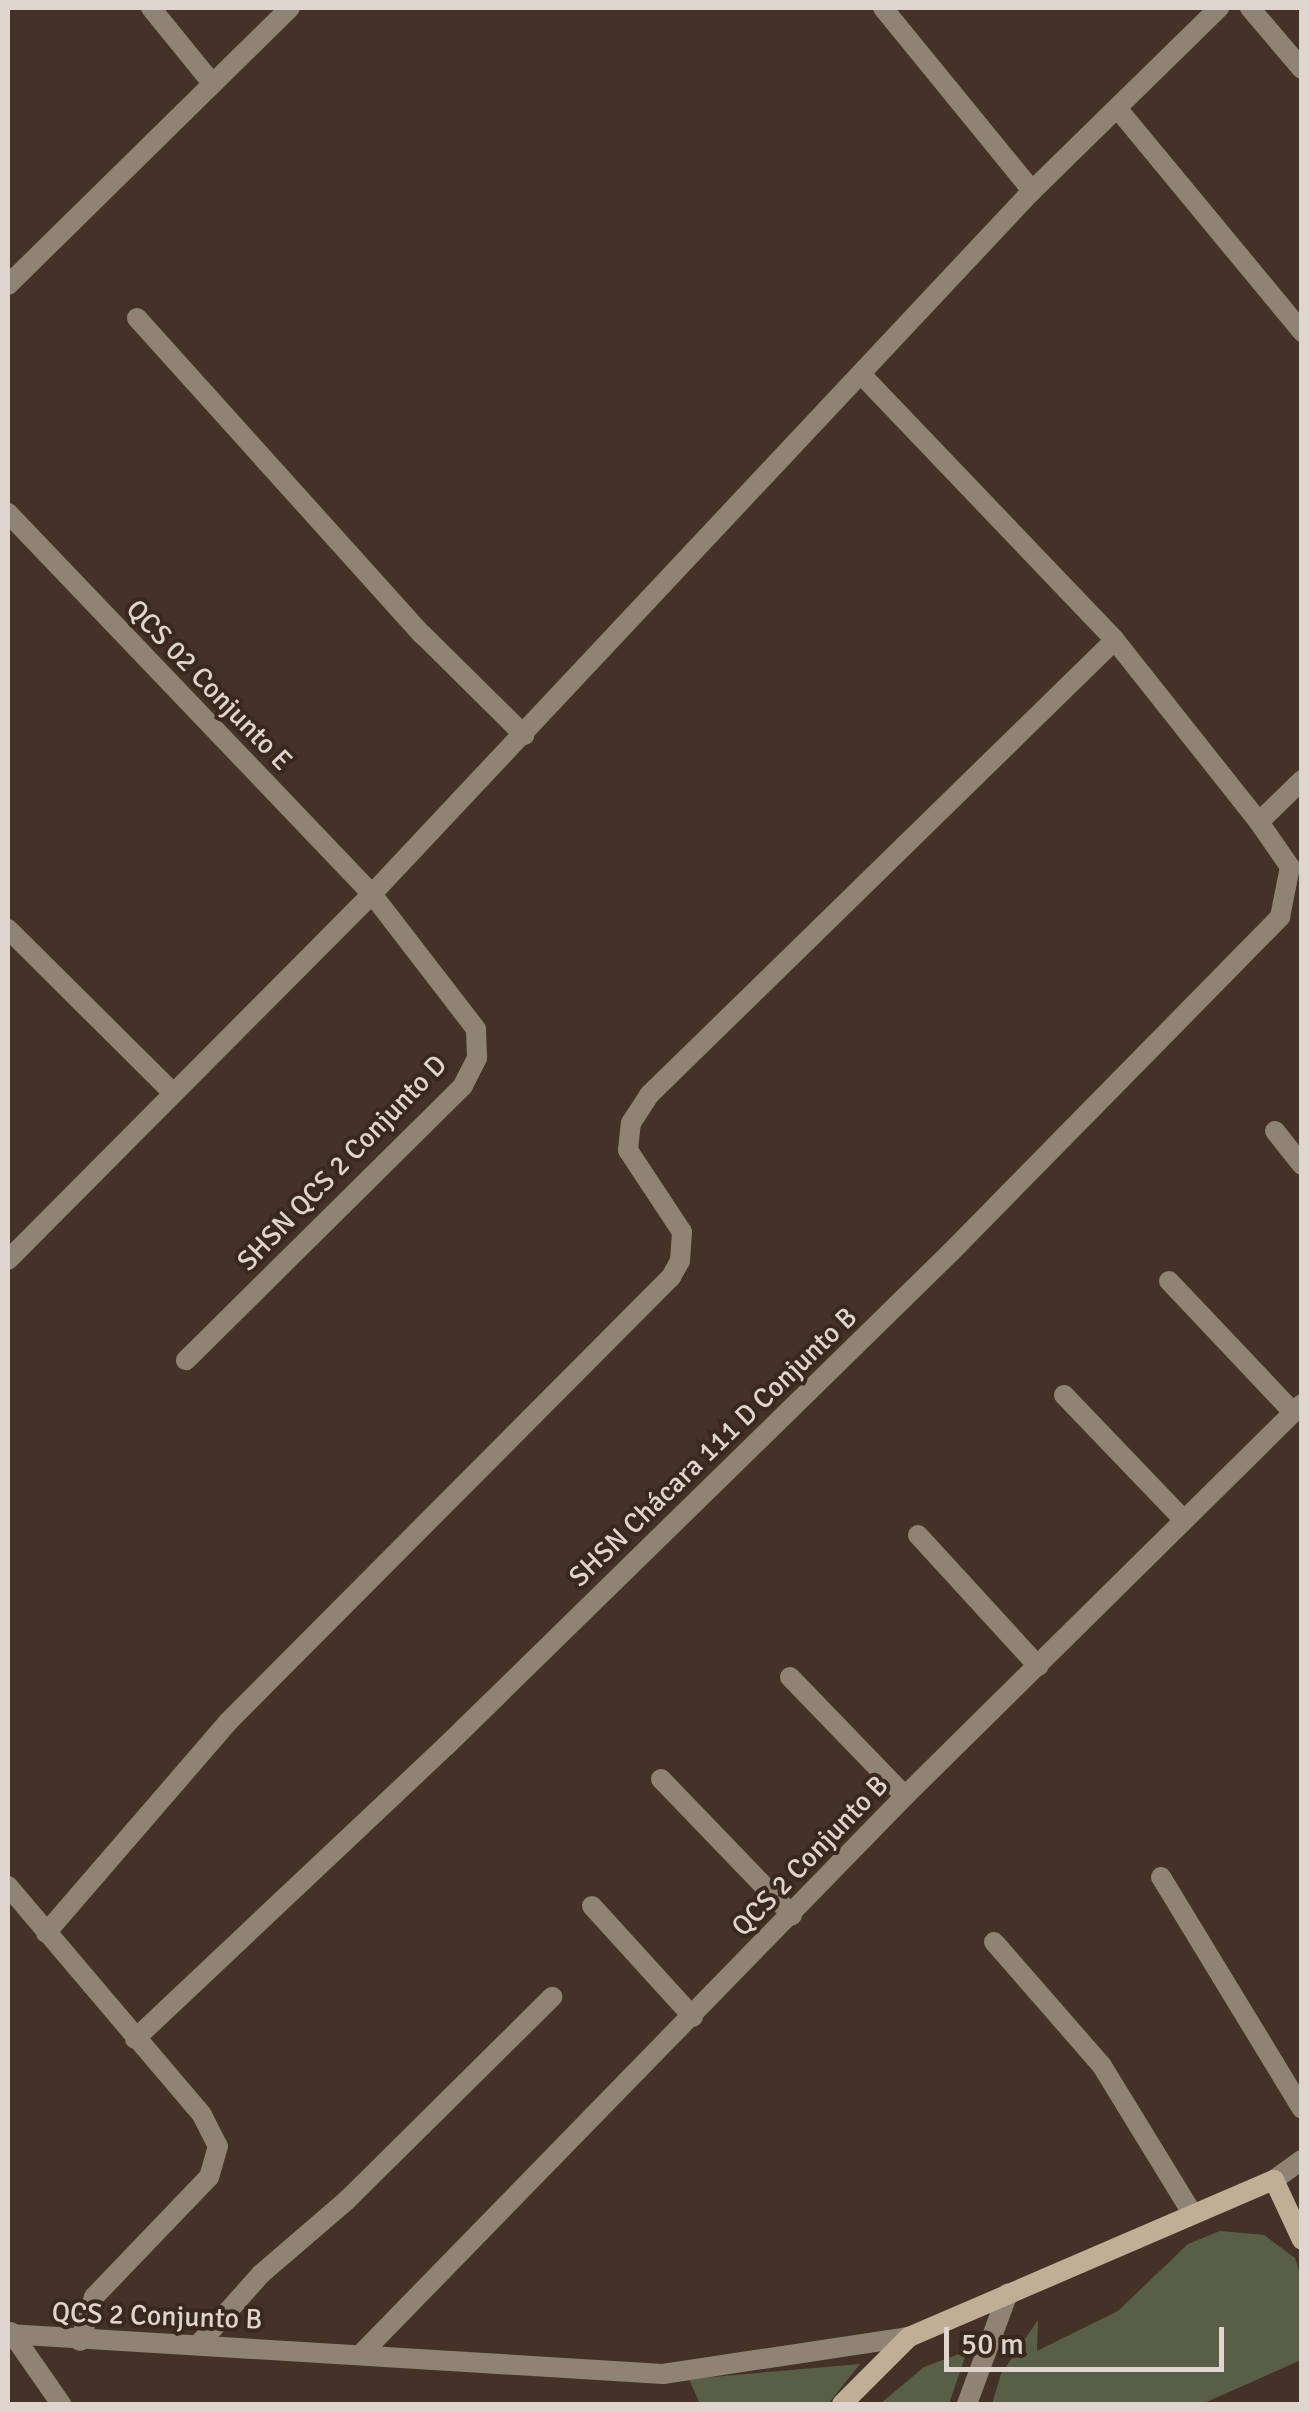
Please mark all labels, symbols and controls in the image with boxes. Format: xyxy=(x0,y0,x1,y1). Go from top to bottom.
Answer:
street label: QCS 02 Conjunto E xyxy=(119,593,299,777)
street label: SHSN QCS 2 Conjunto D xyxy=(230,1048,454,1278)
street label: SHSN Chácara 111 D Conjunto B xyxy=(562,1300,864,1594)
street label: QCS 2 Conjunto B xyxy=(725,1769,895,1943)
street label: QCS 2 Conjunto B xyxy=(51,2296,263,2336)
scale bar xyxy=(949,2307,1229,2369)
text: 50 m xyxy=(961,2326,1024,2363)

